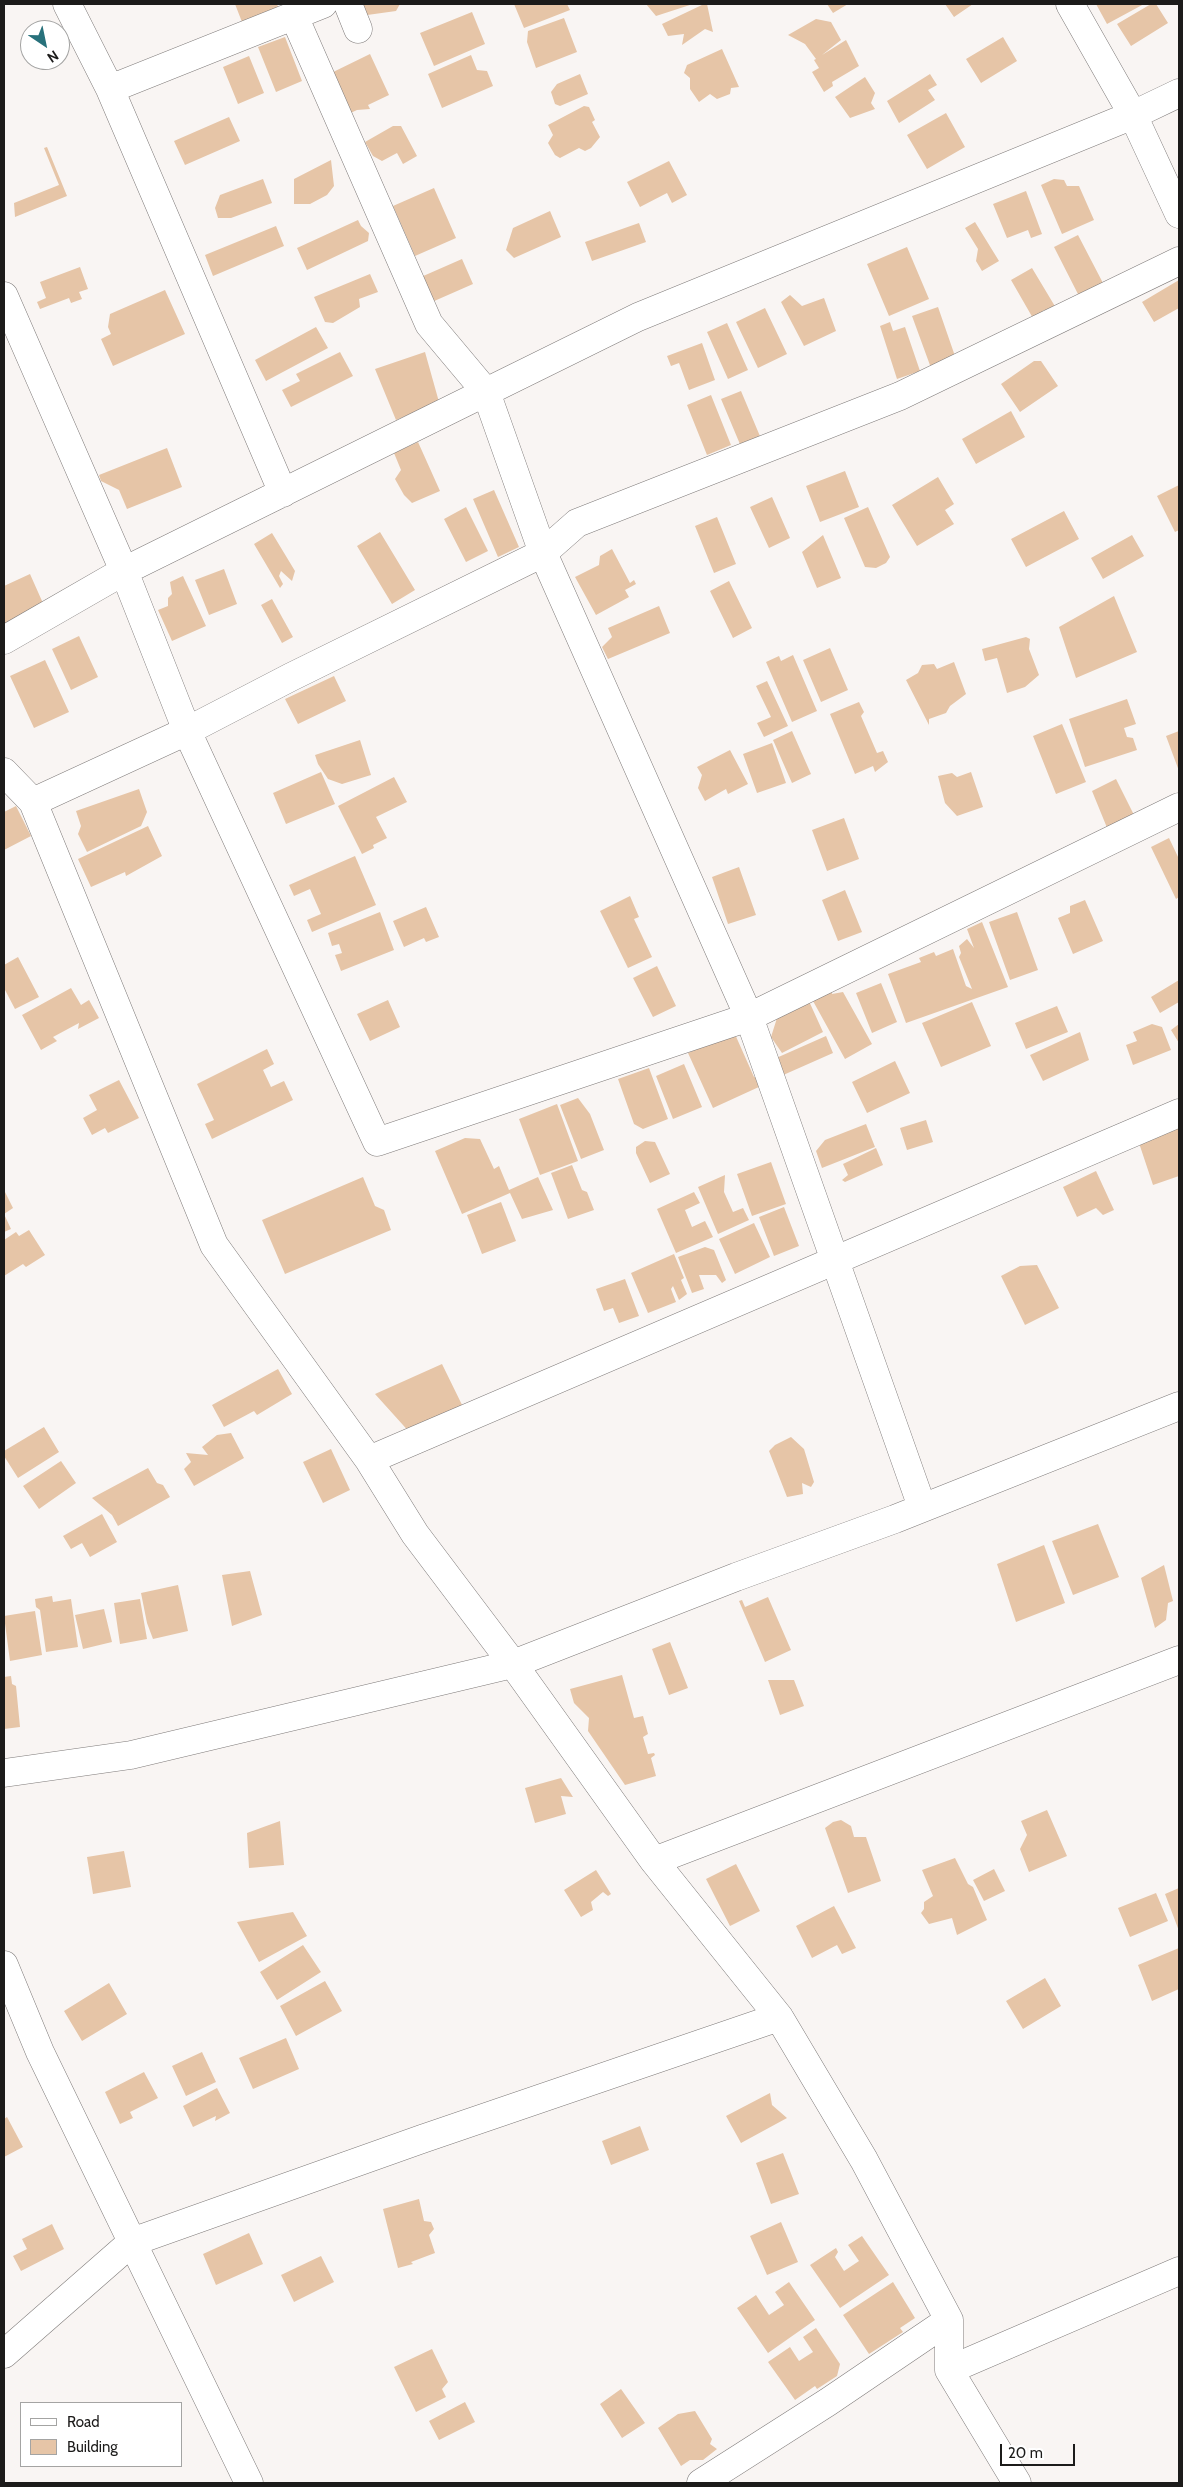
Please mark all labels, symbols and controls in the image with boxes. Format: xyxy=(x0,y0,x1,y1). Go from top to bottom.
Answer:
north arrow xyxy=(20,20,70,70)
text: N xyxy=(44,46,62,67)
legend xyxy=(20,2402,182,2467)
text: Road xyxy=(67,2413,100,2431)
scale bar xyxy=(1003,2434,1078,2466)
text: Building xyxy=(67,2438,118,2456)
text: 20 m xyxy=(1008,2444,1043,2462)

